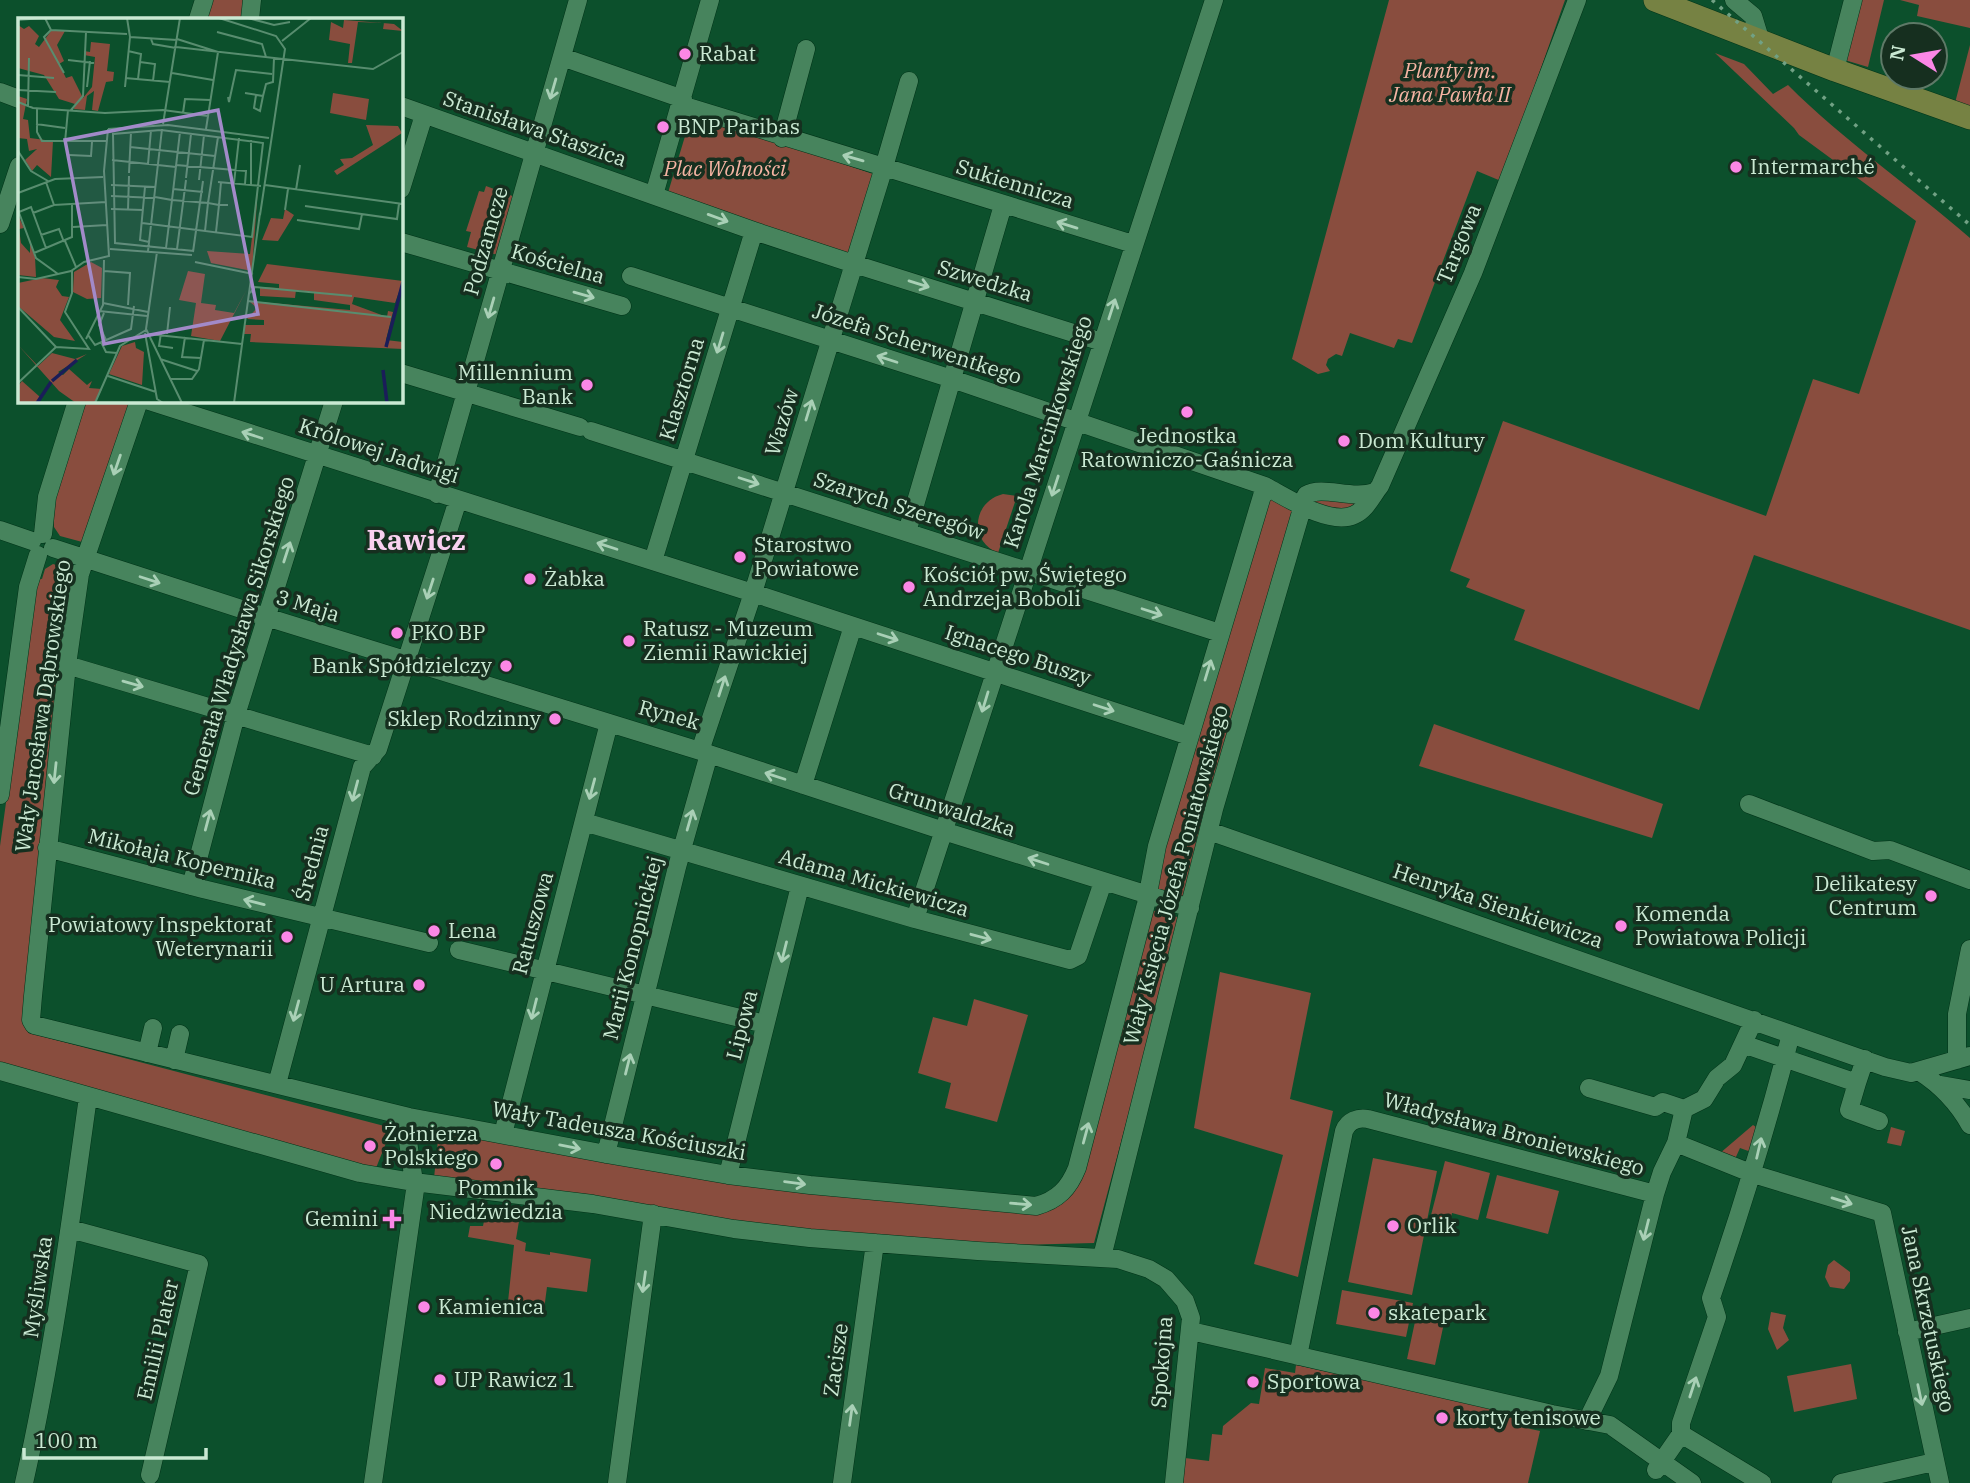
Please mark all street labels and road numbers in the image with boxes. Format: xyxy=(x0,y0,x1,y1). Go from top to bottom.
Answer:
street label: Stanisława Staszica xyxy=(440,84,631,173)
street label: Sukiennicza xyxy=(953,152,1078,214)
street label: Podzamcze xyxy=(456,183,514,299)
street label: Targowa xyxy=(1429,199,1487,288)
street label: Kościelna xyxy=(508,236,608,290)
street label: Szwedzka xyxy=(935,252,1036,308)
street label: Józefa Scherwentkego xyxy=(809,296,1025,390)
street label: Karola Marcinkowskiego xyxy=(996,312,1098,552)
street label: Klasztorna xyxy=(652,334,710,444)
street label: Wazów xyxy=(758,384,805,459)
street label: Królowej Jadwigi xyxy=(296,411,463,489)
street label: Szarych Szeregów xyxy=(810,464,989,546)
street label: Generała Władysława Sikorskiego xyxy=(176,472,300,799)
street label: Wały Jarosława Dąbrowskiego xyxy=(8,558,76,854)
street label: 3 Maja xyxy=(273,582,344,628)
street label: Ignacego Buszy xyxy=(942,617,1096,691)
street label: Rynek xyxy=(636,692,704,736)
street label: Wały Księcia Józefa Poniatowskiego xyxy=(1116,702,1234,1048)
street label: Grunwaldzka xyxy=(885,775,1019,843)
street label: Mikołaja Kopernika xyxy=(85,821,279,895)
street label: Średnia xyxy=(287,822,335,904)
street label: Adama Mickiewicza xyxy=(776,841,973,923)
street label: Marii Konopnickiej xyxy=(596,853,668,1043)
street label: Henryka Sienkiewicza xyxy=(1389,856,1607,954)
street label: Ratuszowa xyxy=(505,868,559,977)
street label: Lipowa xyxy=(719,987,763,1063)
street label: Władysława Broniewskiego xyxy=(1381,1085,1648,1181)
street label: Wały Tadeusza Kościuszki xyxy=(490,1094,748,1166)
street label: Jana Skrzetuskiego xyxy=(1896,1223,1962,1415)
street label: Myśliwska xyxy=(16,1234,58,1340)
street label: Emilii Plater xyxy=(130,1276,185,1403)
street label: Spokojna xyxy=(1144,1315,1178,1409)
street label: Zacisze xyxy=(816,1321,854,1398)

